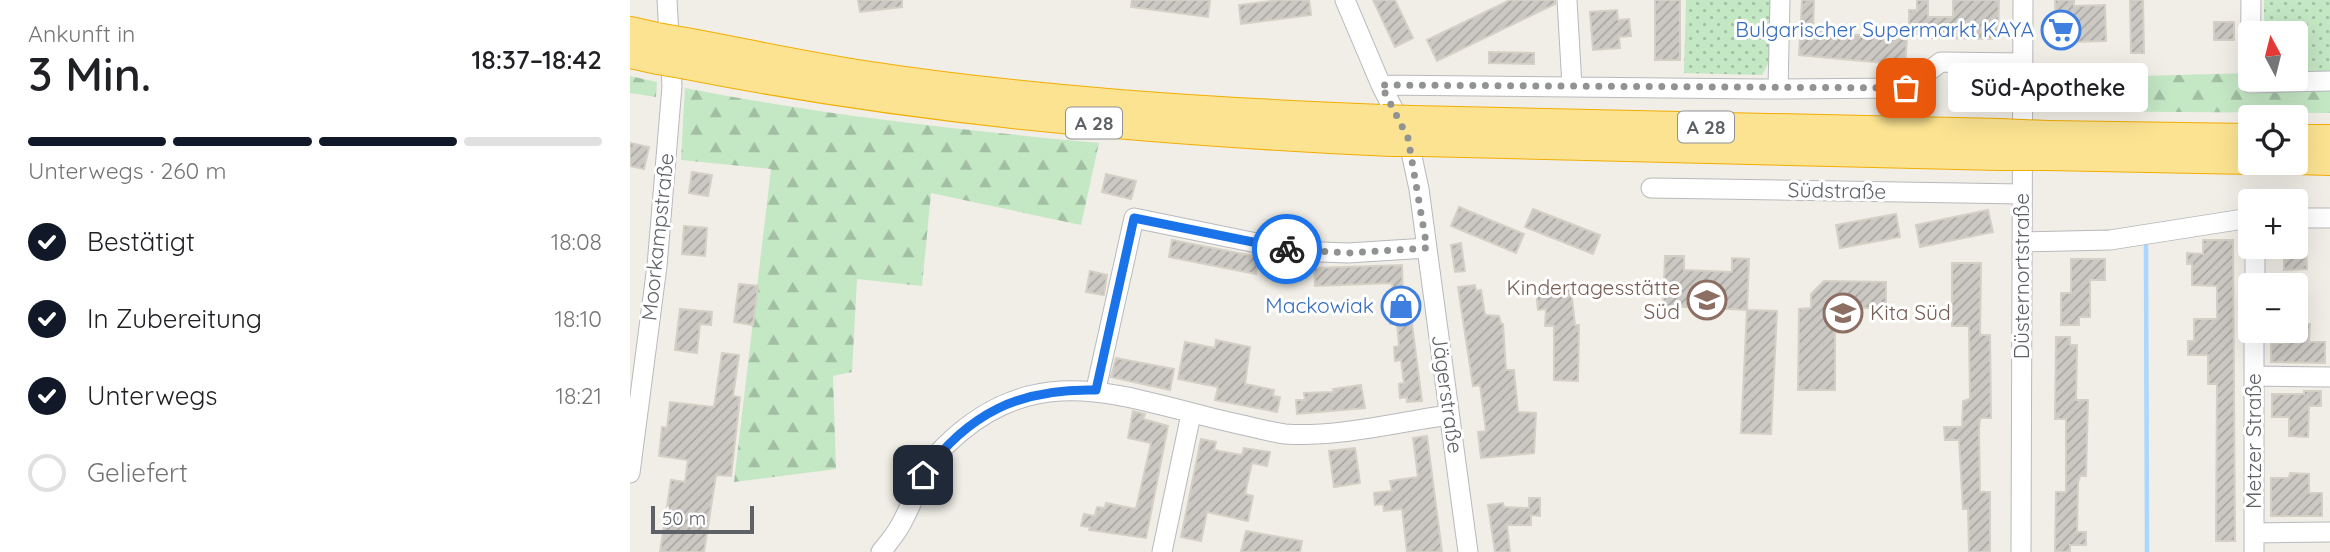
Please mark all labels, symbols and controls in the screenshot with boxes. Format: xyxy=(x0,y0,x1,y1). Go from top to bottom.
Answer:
supermarket icon: Bulgarischer Supermarkt KAYA xyxy=(2040,9,2082,51)
place label: Bulgarischer Supermarkt KAYA xyxy=(1735,16,2034,42)
text: Ankunft in xyxy=(28,19,135,48)
north arrow xyxy=(2238,21,2308,91)
map controls xyxy=(2238,21,2308,343)
text: 18:37–18:42 xyxy=(472,43,602,76)
text: 3 Min. xyxy=(28,45,151,103)
pin xyxy=(1876,58,1936,118)
callout: Süd-Apotheke xyxy=(1948,64,2148,112)
icon: bag xyxy=(1887,69,1925,107)
text: Süd-Apotheke xyxy=(1971,73,2125,102)
button: locate xyxy=(2238,105,2308,175)
road number: A 28 xyxy=(1066,108,1122,139)
road number: A 28 xyxy=(1678,111,1734,142)
street label: Moorkampstraße xyxy=(635,152,679,322)
text: Unterwegs · 260 m xyxy=(28,156,227,185)
street label: Südstraße xyxy=(1787,176,1887,204)
button: + xyxy=(2238,189,2308,259)
street label: Düsternortstraße xyxy=(2008,193,2034,359)
courier xyxy=(1252,214,1322,284)
icon: check xyxy=(28,223,66,261)
text: Bestätigt xyxy=(87,225,195,258)
text: 18:08 xyxy=(551,227,602,256)
icon: bike xyxy=(1268,230,1306,268)
button: − xyxy=(2238,273,2308,343)
place label: Kindertagesstätte Süd xyxy=(1507,274,1680,324)
school or university icon: Kindertagesstätte Süd xyxy=(1686,279,1728,321)
shop icon: Mackowiak xyxy=(1380,285,1422,327)
place label: Mackowiak xyxy=(1265,292,1374,318)
school or university icon: Kita Süd xyxy=(1822,292,1864,334)
place label: Kita Süd xyxy=(1870,299,1951,325)
icon: check xyxy=(28,300,66,338)
text: In Zubereitung xyxy=(87,302,262,335)
text: 18:10 xyxy=(555,304,602,333)
street label: Jägerstraße xyxy=(1427,333,1469,455)
street label: Metzer Straße xyxy=(2240,373,2266,509)
icon: check xyxy=(28,377,66,415)
text: Unterwegs xyxy=(87,379,218,412)
text: 18:21 xyxy=(556,381,602,410)
pin xyxy=(893,445,953,505)
text: Geliefert xyxy=(87,456,188,489)
icon: home xyxy=(904,456,942,494)
scale bar xyxy=(651,503,754,535)
text: 50 m xyxy=(662,506,706,530)

